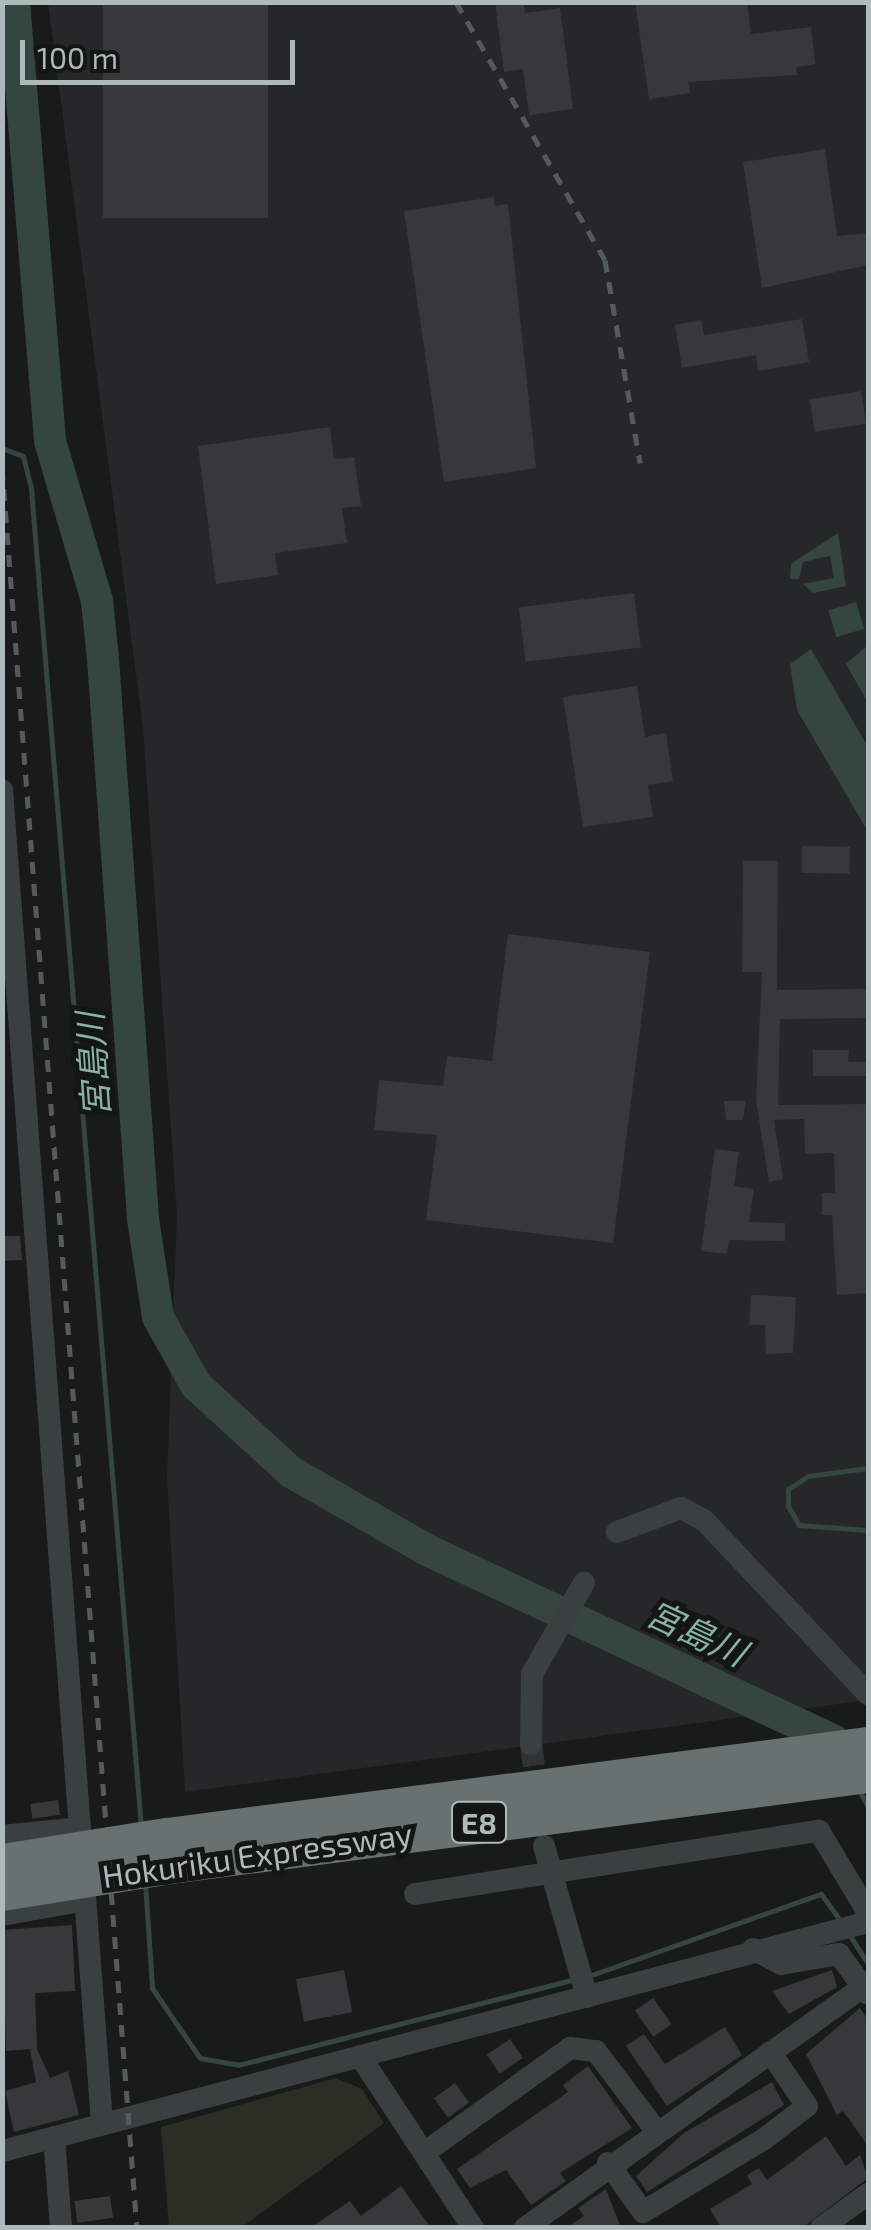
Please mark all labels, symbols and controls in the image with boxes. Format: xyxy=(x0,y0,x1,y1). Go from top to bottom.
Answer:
scale bar xyxy=(25,20,300,82)
text: 100 m xyxy=(37,39,118,75)
water label: 宮島川 xyxy=(67,1011,117,1119)
water label: 宮島川 xyxy=(641,1591,753,1673)
road number: E8 xyxy=(449,1797,509,1847)
street label: Hokuriku Expressway xyxy=(99,1813,415,1895)

